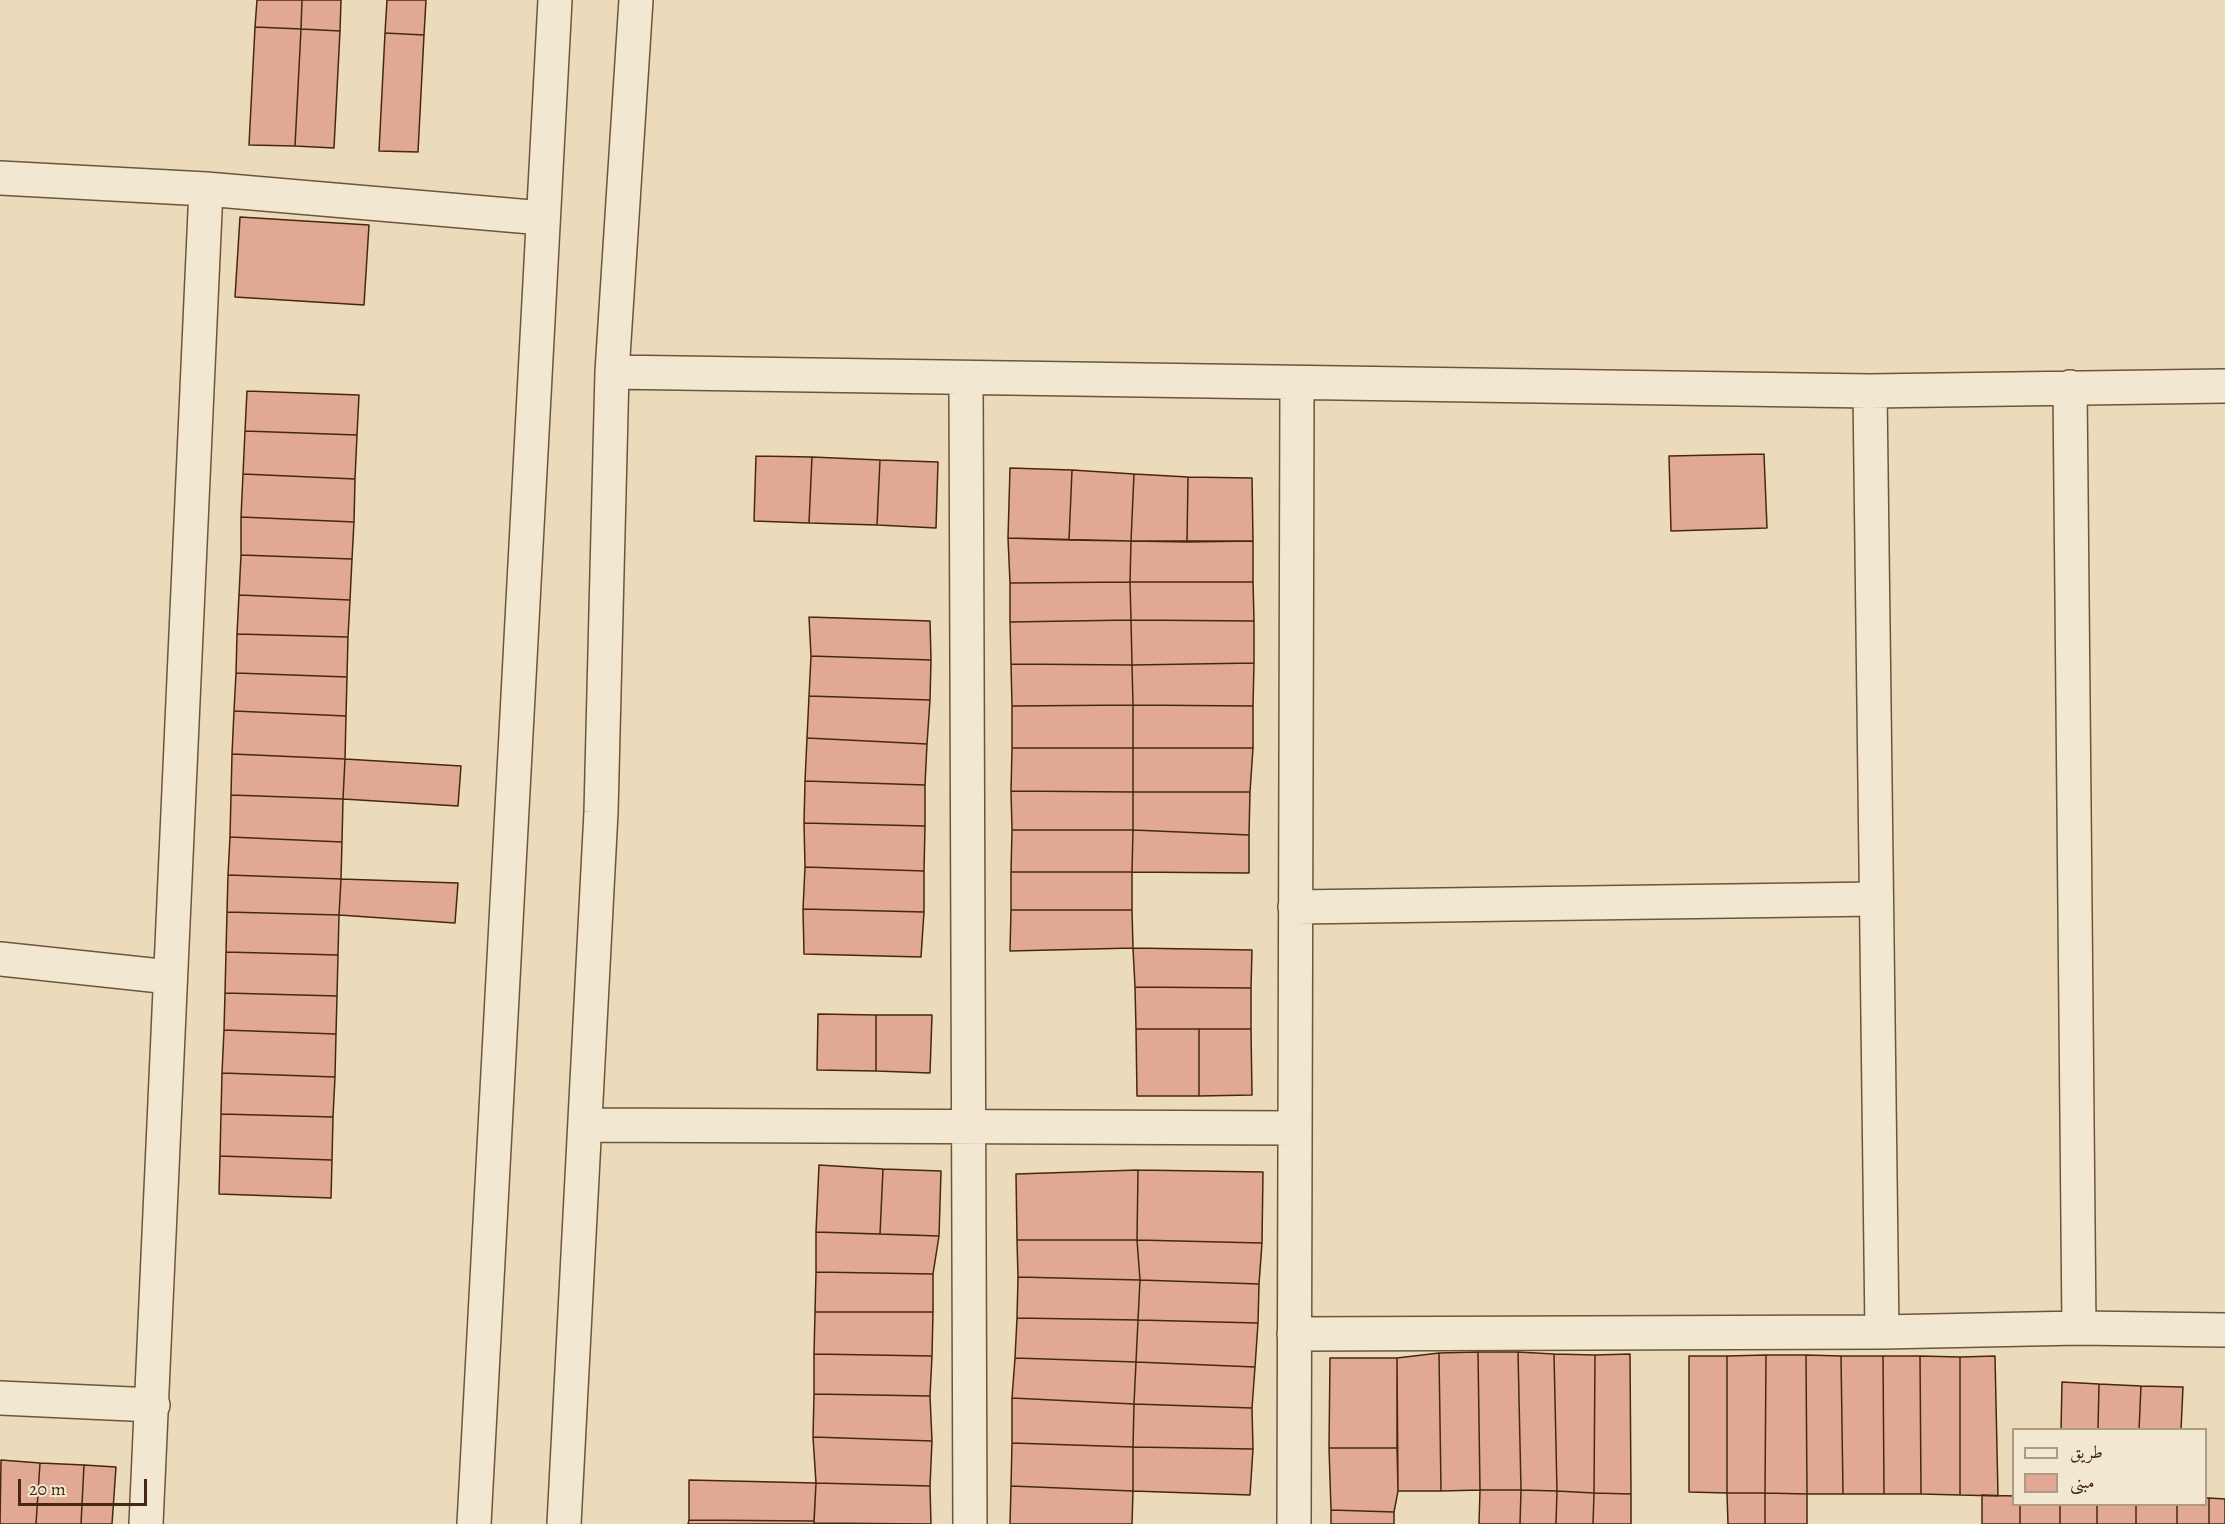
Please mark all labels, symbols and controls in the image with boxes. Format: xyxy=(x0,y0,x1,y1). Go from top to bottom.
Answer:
legend xyxy=(2012,1428,2207,1506)
text: طريق xyxy=(2070,1440,2103,1464)
scale bar xyxy=(21,1467,150,1505)
text: مبنى xyxy=(2070,1470,2095,1494)
text: 20 m xyxy=(29,1477,66,1501)

